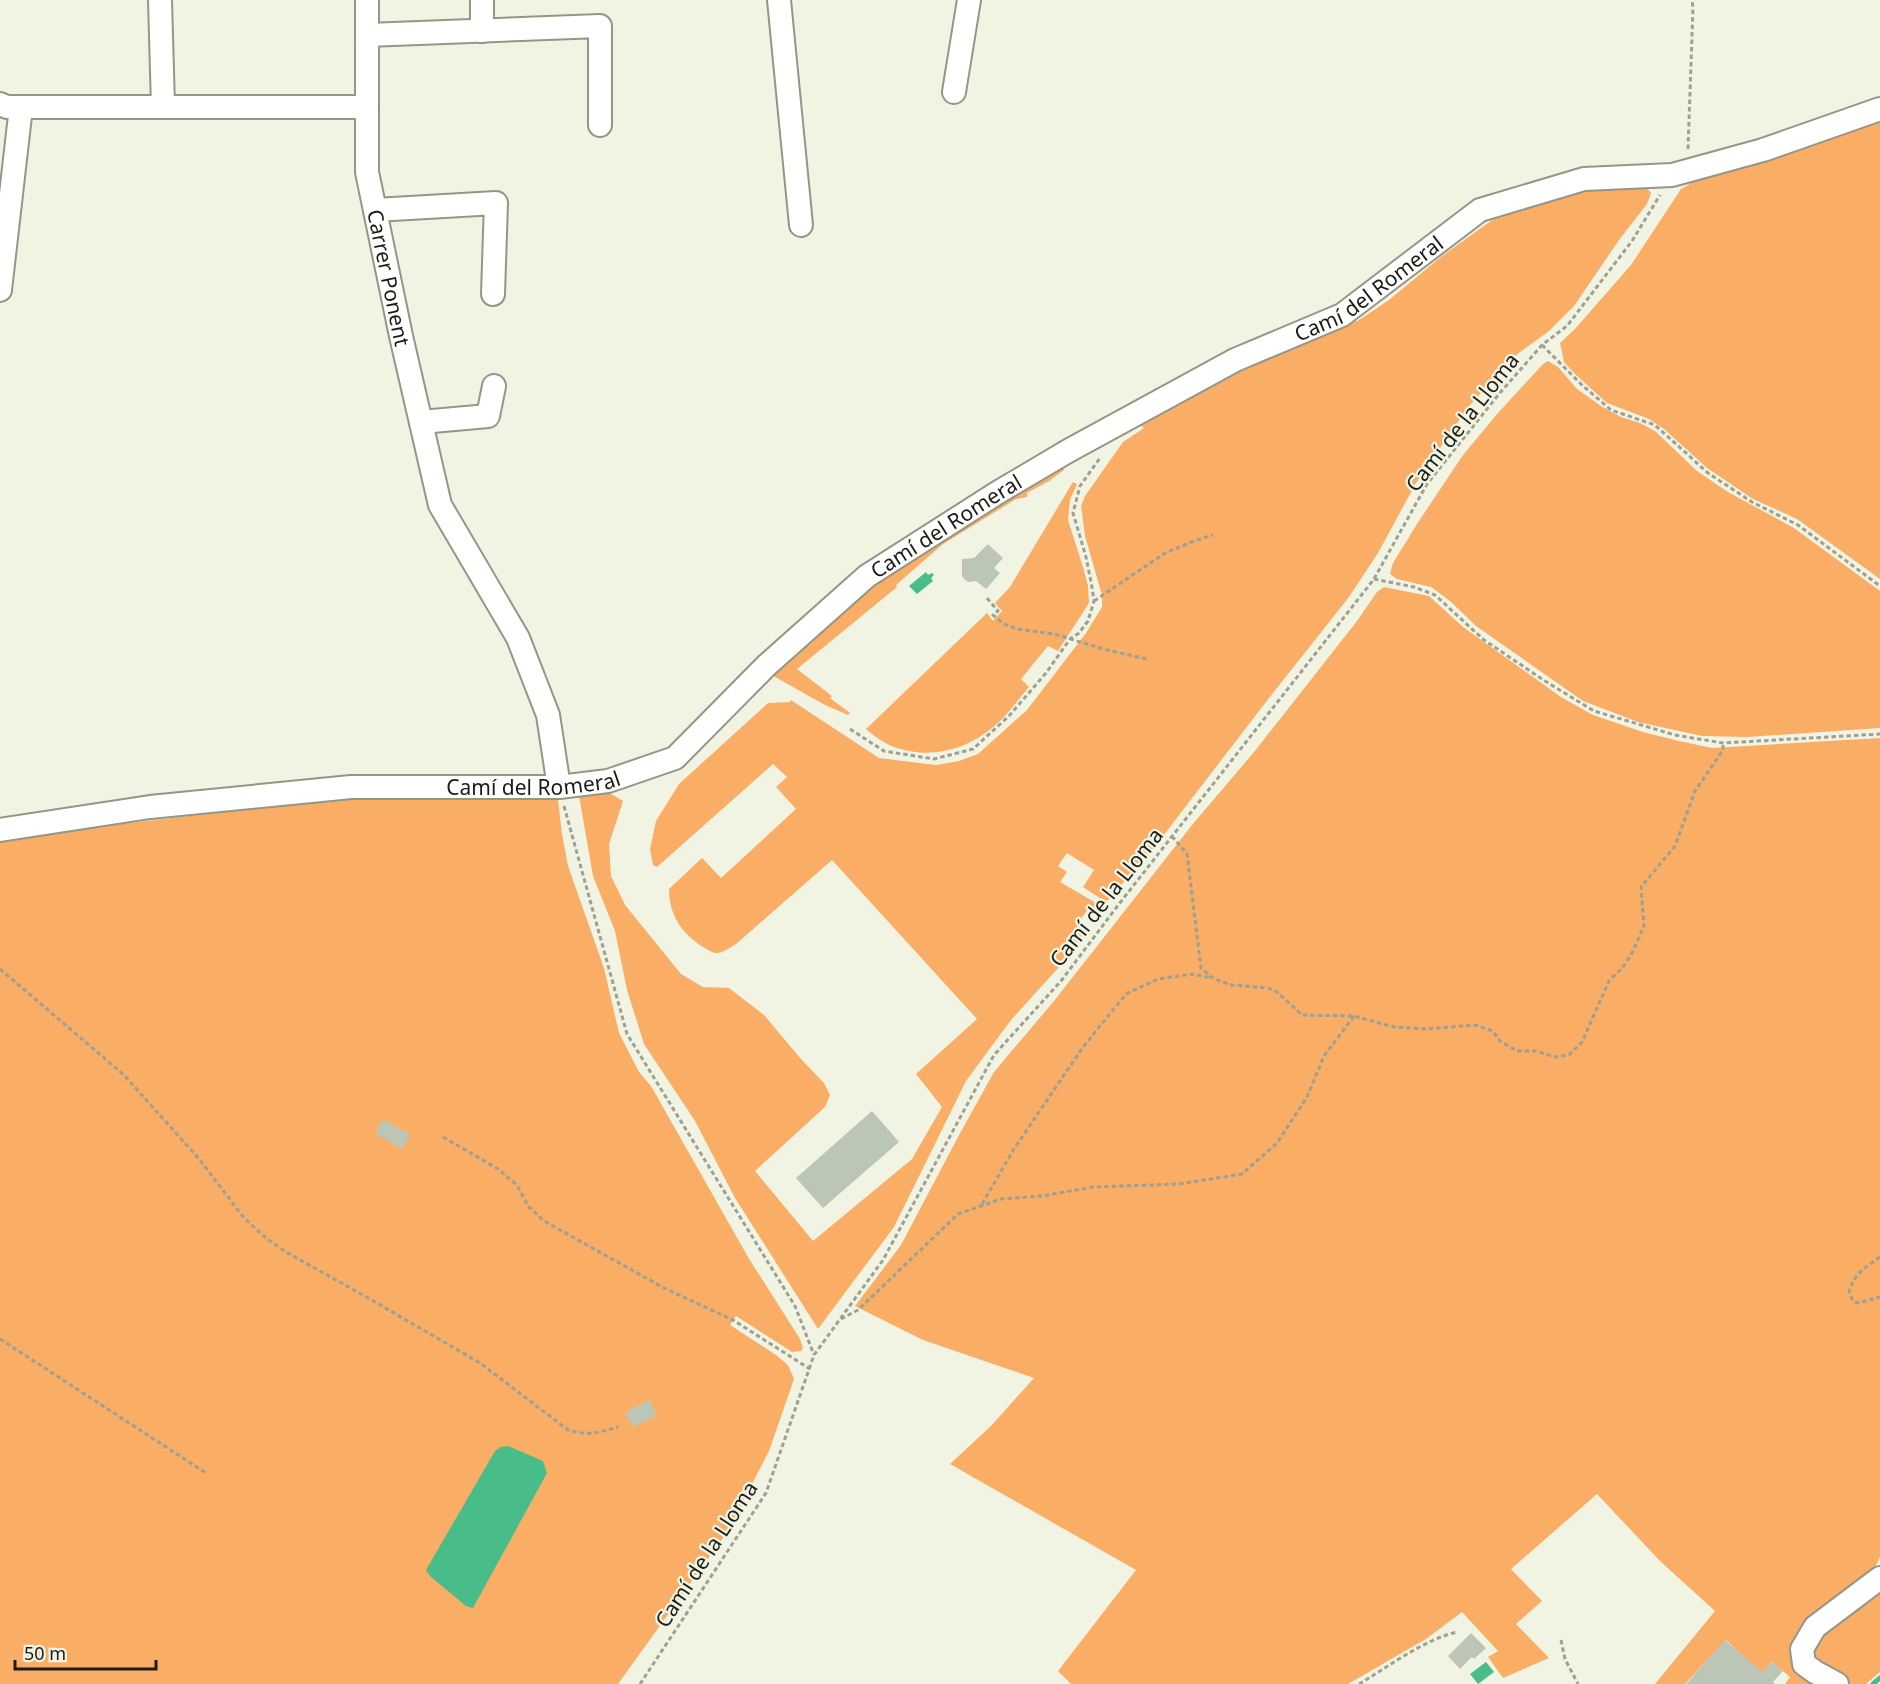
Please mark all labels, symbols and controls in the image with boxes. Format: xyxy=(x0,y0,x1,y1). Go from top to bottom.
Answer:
street label: Carrer Ponent xyxy=(361,207,417,349)
street label: Camí del Romeral xyxy=(1290,229,1449,348)
street label: Camí de la Lloma xyxy=(1399,347,1525,497)
street label: Camí del Romeral xyxy=(865,468,1027,584)
street label: Camí del Romeral xyxy=(446,764,624,801)
street label: Camí de la Lloma xyxy=(1043,822,1169,972)
street label: Camí de la Lloma xyxy=(648,1476,764,1632)
scale bar xyxy=(15,1633,156,1671)
text: 50 m xyxy=(24,1641,66,1665)

